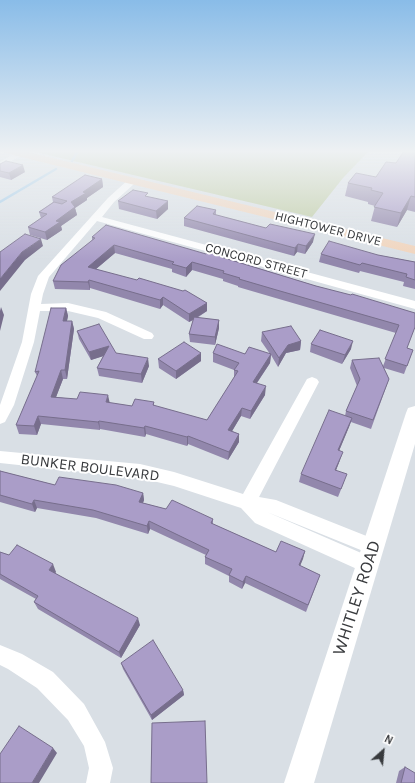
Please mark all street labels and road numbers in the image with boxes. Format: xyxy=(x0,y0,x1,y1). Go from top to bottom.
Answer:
street label: HIGHTOWER DRIVE xyxy=(273,208,383,250)
street label: CONCORD STREET xyxy=(203,240,309,282)
street label: BUNKER BOULEVARD xyxy=(20,451,160,485)
street label: WHITLEY ROAD xyxy=(328,538,386,658)

